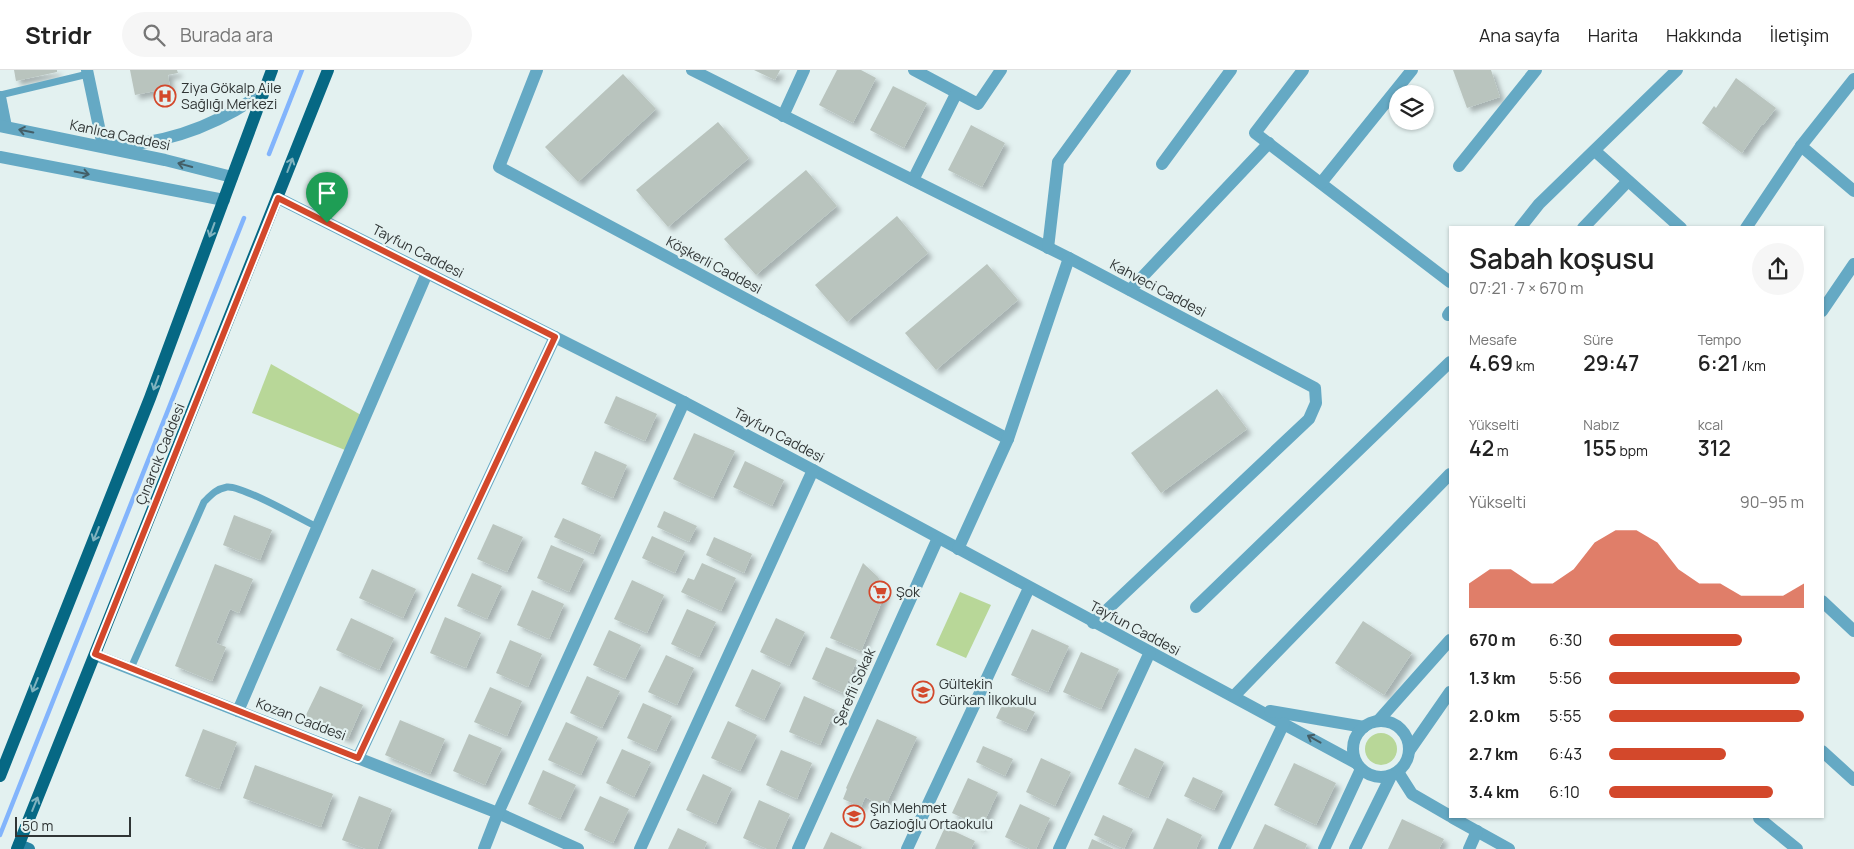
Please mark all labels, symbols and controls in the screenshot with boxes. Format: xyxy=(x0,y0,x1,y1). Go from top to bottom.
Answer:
search box xyxy=(122,12,472,57)
text: Stridr xyxy=(25,18,92,51)
icon: search xyxy=(140,21,168,49)
text: Burada ara xyxy=(180,22,273,48)
text: Ana sayfa xyxy=(1479,23,1560,47)
text: Harita xyxy=(1588,23,1638,47)
text: Hakkında xyxy=(1666,23,1742,47)
text: İletişim xyxy=(1770,23,1829,47)
place label: Ziya Gökalp Aile Sağlığı Merkezi xyxy=(181,78,281,113)
hospital icon: Ziya Gökalp Aile Sağlığı Merkezi xyxy=(153,84,177,108)
map controls xyxy=(1389,85,1434,130)
button: layers xyxy=(1389,85,1434,130)
street label: Kanlıca Caddesi xyxy=(68,115,172,154)
one-way arrow xyxy=(18,126,34,135)
one-way arrow xyxy=(286,158,296,173)
one-way arrow xyxy=(177,160,193,169)
one-way arrow xyxy=(74,169,90,178)
pin xyxy=(306,172,348,223)
icon: arrive xyxy=(313,179,341,207)
street label: Tayfun Caddesi xyxy=(369,219,467,282)
one-way arrow xyxy=(207,222,216,238)
street label: Köşkerli Caddesi xyxy=(663,231,765,298)
text: Sabah koşusu xyxy=(1469,239,1654,277)
button: share xyxy=(1752,243,1804,295)
street label: Kahveci Caddesi xyxy=(1107,254,1210,321)
text: 07:21 · 7 × 670 m xyxy=(1469,277,1584,299)
text: Mesafe xyxy=(1469,330,1517,349)
text: Süre xyxy=(1583,330,1613,349)
text: Tempo xyxy=(1698,330,1741,349)
text: 4.69 xyxy=(1469,349,1513,377)
text: 29:47 xyxy=(1583,349,1639,377)
text: 6:21 xyxy=(1698,349,1739,377)
text: km xyxy=(1513,356,1535,375)
text: /km xyxy=(1739,356,1766,375)
one-way arrow xyxy=(151,374,160,390)
street label: Çınarcık Caddesi xyxy=(130,400,189,507)
street label: Tayfun Caddesi xyxy=(731,403,828,466)
text: Yükselti xyxy=(1469,415,1519,434)
text: Nabız xyxy=(1583,415,1620,434)
text: kcal xyxy=(1698,415,1723,434)
text: 42 xyxy=(1469,434,1494,462)
text: 155 xyxy=(1583,434,1617,462)
text: 312 xyxy=(1698,434,1731,462)
text: m xyxy=(1494,441,1509,460)
text: bpm xyxy=(1617,441,1648,460)
text: Yükselti xyxy=(1469,491,1526,513)
text: 90–95 m xyxy=(1740,491,1804,513)
one-way arrow xyxy=(90,526,100,541)
supermarket icon: Şok xyxy=(868,580,892,604)
place label: Şok xyxy=(896,582,921,601)
street label: Tayfun Caddesi xyxy=(1087,596,1184,659)
text: 670 m xyxy=(1469,629,1516,651)
text: 6:30 xyxy=(1549,629,1582,651)
street label: Şerefli Sokak xyxy=(828,644,880,729)
text: 1.3 km xyxy=(1469,667,1516,689)
text: 5:56 xyxy=(1549,667,1582,689)
place label: Gültekin Gürkan İlkokulu xyxy=(939,674,1037,709)
one-way arrow xyxy=(30,676,39,692)
school or university icon: Gültekin Gürkan İlkokulu xyxy=(911,680,935,704)
street label: Kozan Caddesi xyxy=(254,693,349,744)
text: 2.0 km xyxy=(1469,705,1520,727)
text: 5:55 xyxy=(1549,705,1582,727)
one-way arrow xyxy=(1307,734,1321,744)
text: 2.7 km xyxy=(1469,743,1518,765)
text: 6:43 xyxy=(1549,743,1582,765)
text: 3.4 km xyxy=(1469,781,1519,803)
text: 6:10 xyxy=(1549,781,1580,803)
one-way arrow xyxy=(31,797,41,812)
place label: Şıh Mehmet Gazioğlu Ortaokulu xyxy=(870,798,993,833)
school or university icon: Şıh Mehmet Gazioğlu Ortaokulu xyxy=(842,804,866,828)
scale bar xyxy=(15,814,131,837)
text: 50 m xyxy=(22,816,53,835)

